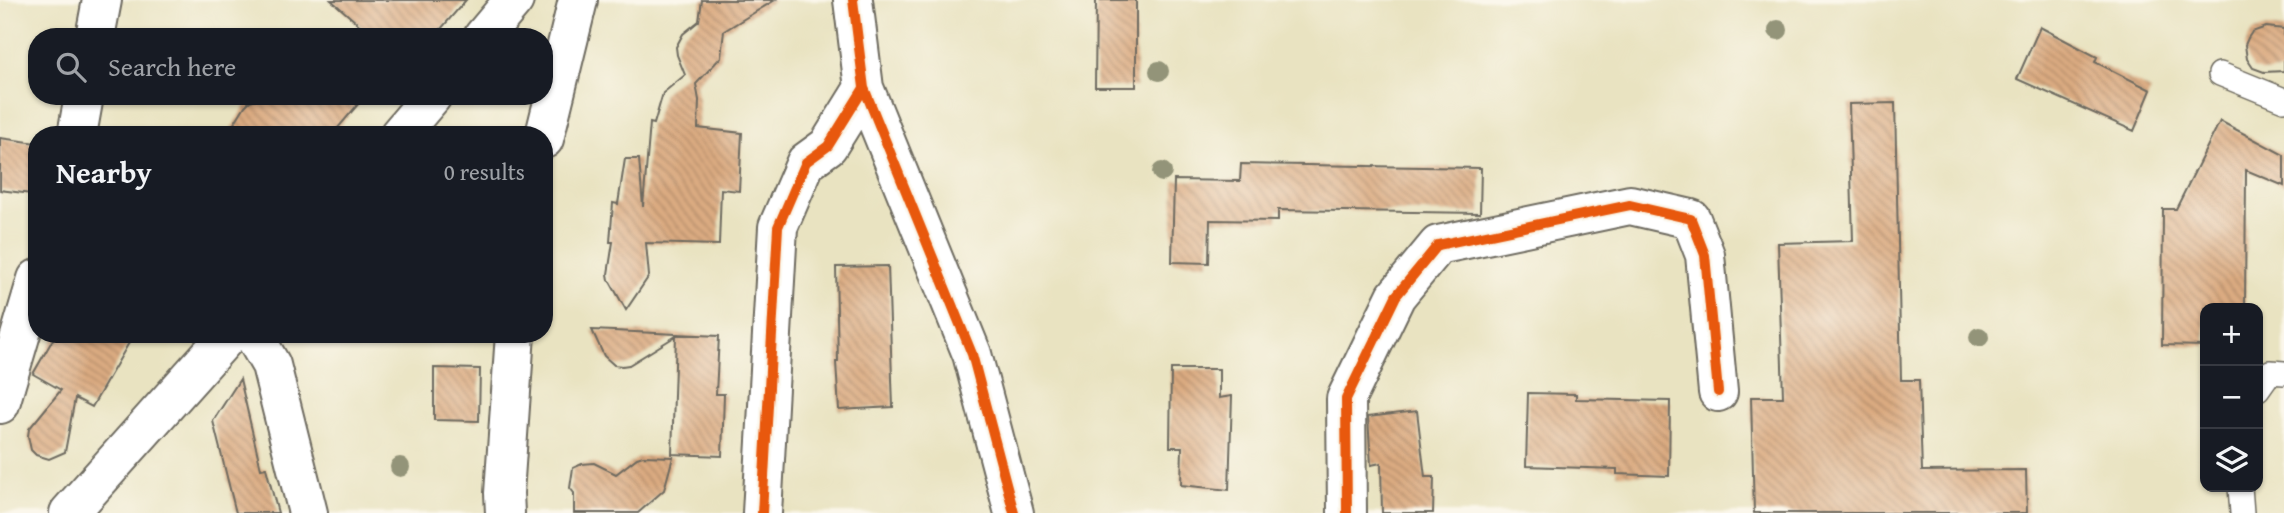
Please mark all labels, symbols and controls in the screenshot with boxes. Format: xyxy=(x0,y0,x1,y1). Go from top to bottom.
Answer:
search box xyxy=(28,28,553,105)
text: Search here xyxy=(108,47,236,86)
icon: search xyxy=(52,48,90,86)
text: Nearby xyxy=(56,150,152,194)
text: 0 results xyxy=(444,155,525,188)
map controls xyxy=(2200,303,2263,492)
button: + xyxy=(2200,303,2263,366)
button: − xyxy=(2200,366,2263,429)
button: layers xyxy=(2200,429,2263,492)

